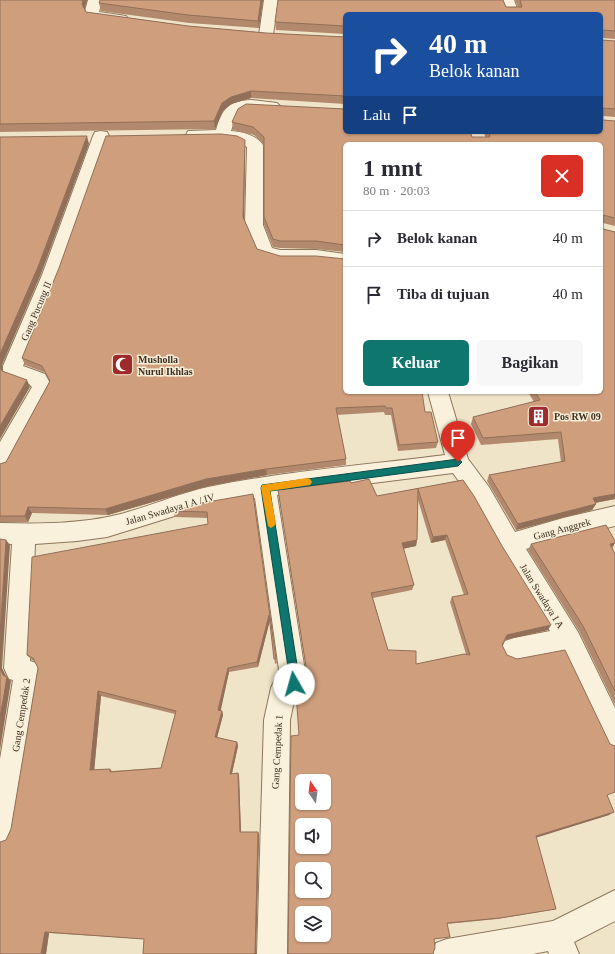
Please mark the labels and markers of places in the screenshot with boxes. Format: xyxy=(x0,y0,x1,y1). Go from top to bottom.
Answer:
mosque icon: Musholla Nurul Ikhlas xyxy=(110,352,136,378)
place label: Musholla Nurul Ikhlas xyxy=(138,354,193,377)
building icon: Pos RW 09 xyxy=(525,403,551,429)
place label: Pos RW 09 xyxy=(554,411,601,422)
pin xyxy=(441,421,475,462)

